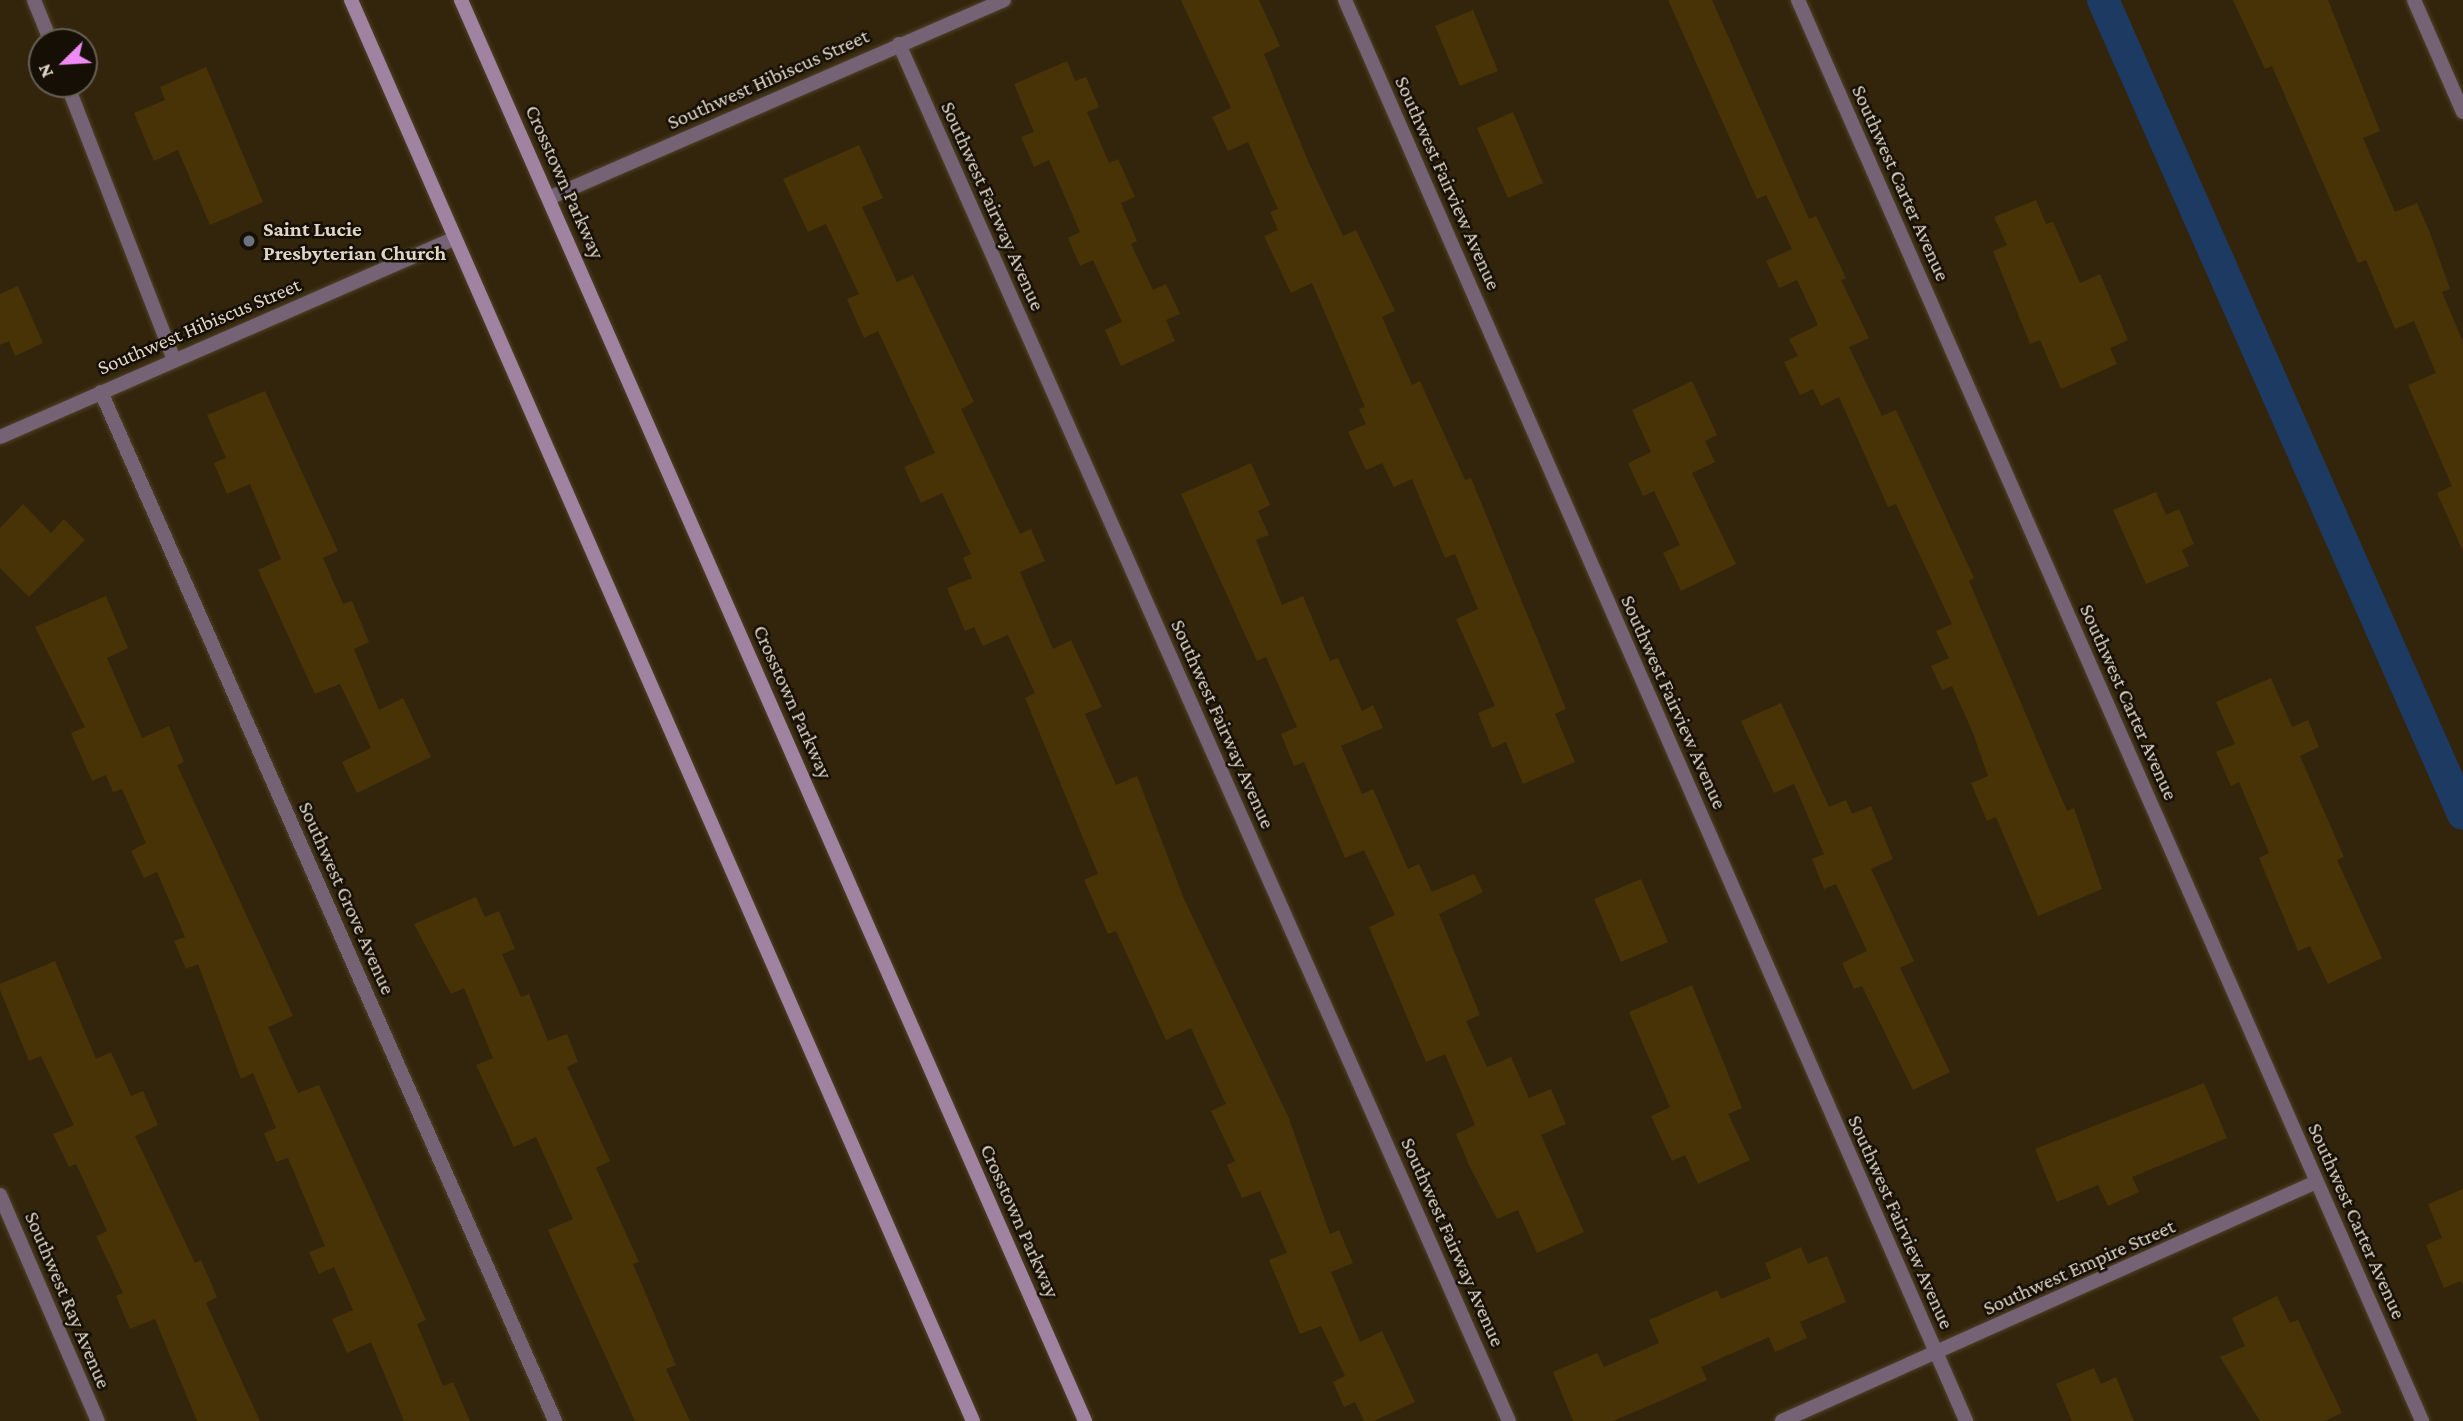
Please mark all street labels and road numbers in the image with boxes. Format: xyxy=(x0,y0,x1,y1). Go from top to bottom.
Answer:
street label: Southwest Hibiscus Street xyxy=(663,23,873,135)
street label: Southwest Fairview Avenue xyxy=(1389,72,1507,294)
street label: Southwest Carter Avenue xyxy=(1846,81,1956,285)
street label: Southwest Fairway Avenue xyxy=(935,98,1051,314)
street label: Crosstown Parkway xyxy=(520,101,610,263)
street label: Southwest Hibiscus Street xyxy=(94,272,304,380)
street label: Southwest Fairview Avenue xyxy=(1615,591,1733,813)
street label: Southwest Carter Avenue xyxy=(2074,600,2184,804)
street label: Southwest Fairway Avenue xyxy=(1165,616,1281,832)
street label: Crosstown Parkway xyxy=(748,621,838,783)
street label: Southwest Grove Avenue xyxy=(293,798,401,998)
street label: Southwest Fairview Avenue xyxy=(1842,1111,1960,1333)
street label: Southwest Carter Avenue xyxy=(2302,1119,2412,1323)
street label: Southwest Fairway Avenue xyxy=(1395,1134,1511,1350)
street label: Crosstown Parkway xyxy=(975,1140,1065,1302)
street label: Southwest Ray Avenue xyxy=(19,1208,117,1392)
street label: Southwest Empire Street xyxy=(1979,1213,2179,1321)

